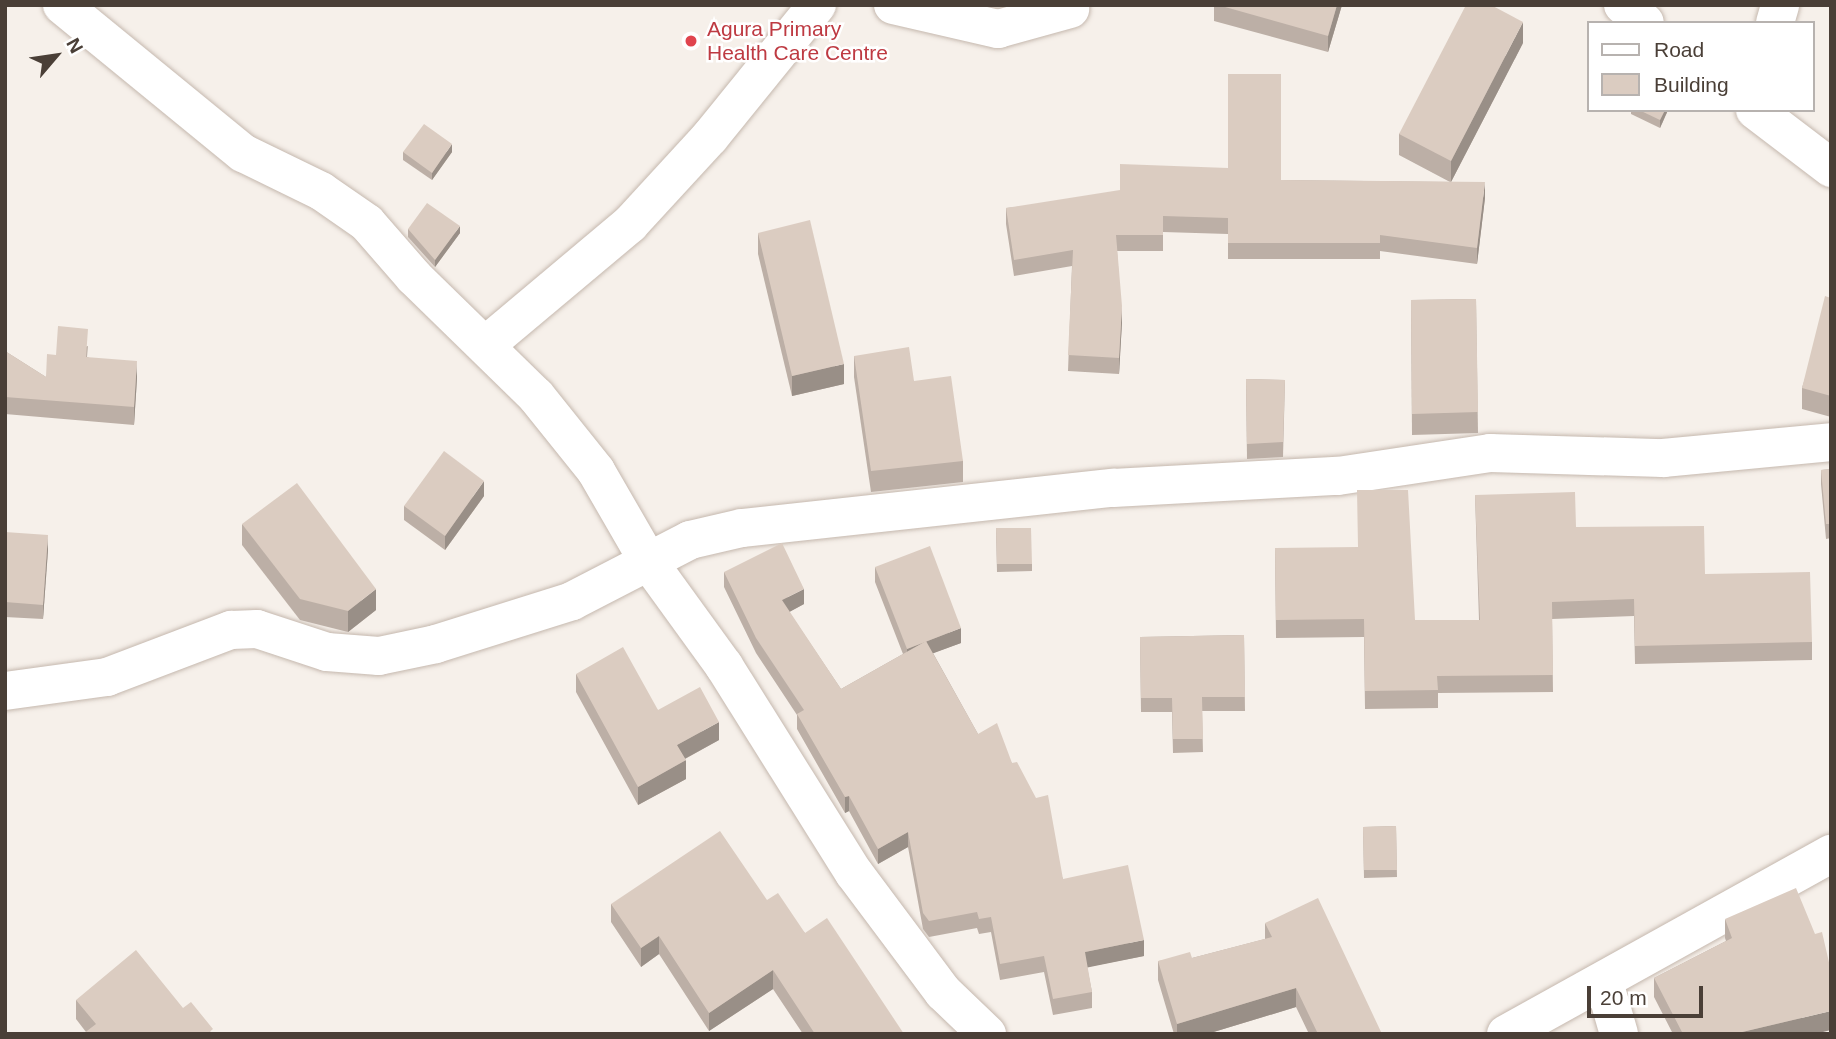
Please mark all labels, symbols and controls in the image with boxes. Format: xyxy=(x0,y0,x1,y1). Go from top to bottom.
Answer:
place label: Agura Primary Health Care Centre xyxy=(707,16,888,66)
north arrow xyxy=(21,21,91,91)
legend xyxy=(1588,21,1815,112)
marker: Agura Primary Health Care Centre xyxy=(681,31,701,51)
text: N xyxy=(62,34,87,57)
text: Road xyxy=(1654,38,1704,61)
text: Building xyxy=(1654,73,1729,96)
scale bar xyxy=(1591,972,1706,1016)
text: 20 m xyxy=(1600,986,1647,1009)

